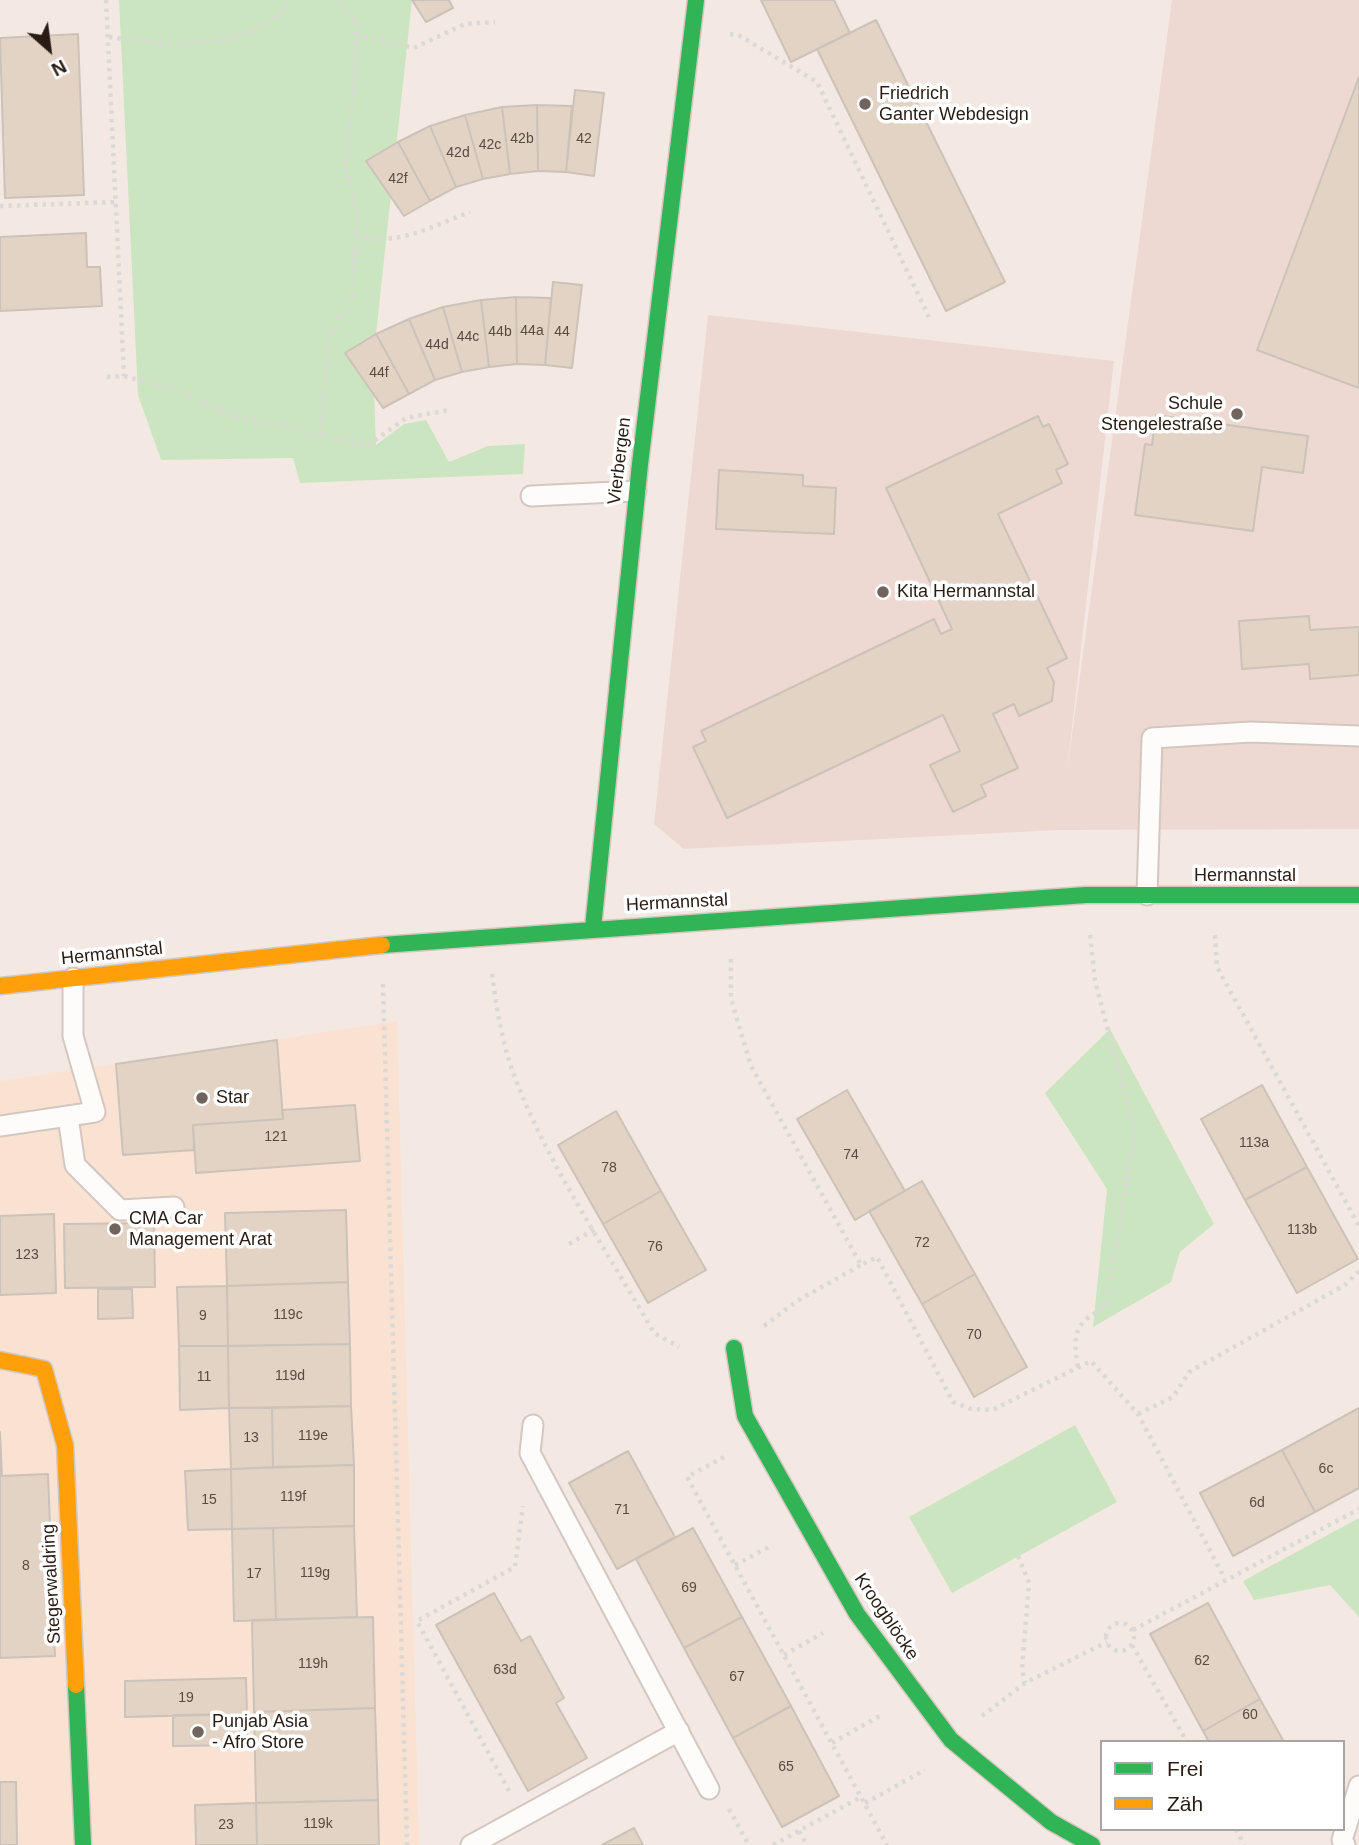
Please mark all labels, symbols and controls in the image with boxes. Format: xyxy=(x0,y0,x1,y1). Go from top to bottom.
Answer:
north arrow xyxy=(14,14,84,84)
text: N xyxy=(48,55,70,80)
place label: Friedrich Ganter Webdesign xyxy=(879,83,1029,126)
marker: Friedrich Ganter Webdesign xyxy=(857,96,873,112)
house number: 42b xyxy=(510,131,534,147)
house number: 42 xyxy=(576,131,592,147)
house number: 42c xyxy=(479,137,501,153)
house number: 42d xyxy=(446,145,470,161)
house number: 42f xyxy=(388,171,408,187)
house number: 44a xyxy=(520,323,544,339)
house number: 44b xyxy=(488,324,512,340)
house number: 44 xyxy=(554,324,570,340)
house number: 44c xyxy=(457,329,479,345)
house number: 44d xyxy=(425,337,449,353)
house number: 44f xyxy=(369,365,389,381)
place label: Schule Stengelestraße xyxy=(1101,393,1223,436)
marker: Schule Stengelestraße xyxy=(1229,406,1245,422)
street label: Vierbergen xyxy=(604,416,636,506)
place label: Kita Hermannstal xyxy=(897,581,1035,603)
marker: Kita Hermannstal xyxy=(875,584,891,600)
street label: Hermannstal xyxy=(1194,865,1296,887)
street label: Hermannstal xyxy=(625,890,729,916)
street label: Hermannstal xyxy=(60,938,164,970)
place label: Star xyxy=(216,1087,249,1109)
marker: Star xyxy=(194,1090,210,1106)
house number: 121 xyxy=(264,1129,288,1145)
house number: 113a xyxy=(1239,1135,1269,1151)
house number: 74 xyxy=(843,1147,859,1163)
house number: 78 xyxy=(601,1160,617,1176)
place label: CMA Car Management Arat xyxy=(129,1208,272,1250)
marker: CMA Car Management Arat xyxy=(107,1221,123,1237)
house number: 113b xyxy=(1287,1222,1317,1238)
house number: 72 xyxy=(914,1235,930,1251)
house number: 76 xyxy=(647,1239,663,1255)
house number: 123 xyxy=(15,1247,39,1263)
house number: 119c xyxy=(273,1307,303,1323)
house number: 9 xyxy=(199,1308,207,1324)
house number: 70 xyxy=(966,1327,982,1343)
house number: 119d xyxy=(275,1368,305,1384)
house number: 11 xyxy=(197,1369,211,1385)
house number: 119e xyxy=(298,1428,328,1444)
house number: 13 xyxy=(243,1430,259,1446)
house number: 6c xyxy=(1319,1461,1333,1477)
house number: 119f xyxy=(280,1489,306,1505)
house number: 15 xyxy=(201,1492,217,1508)
house number: 6d xyxy=(1249,1495,1265,1511)
house number: 71 xyxy=(614,1502,630,1518)
street label: Stegerwaldring xyxy=(38,1523,66,1645)
house number: 8 xyxy=(22,1558,30,1574)
house number: 119g xyxy=(300,1565,330,1581)
house number: 17 xyxy=(246,1566,262,1582)
street label: Kroogblöcke xyxy=(849,1569,923,1665)
house number: 69 xyxy=(681,1580,697,1596)
house number: 62 xyxy=(1194,1653,1210,1669)
house number: 119h xyxy=(298,1656,328,1672)
house number: 63d xyxy=(493,1662,517,1678)
house number: 67 xyxy=(729,1669,745,1685)
house number: 19 xyxy=(178,1690,194,1706)
house number: 60 xyxy=(1242,1707,1258,1723)
place label: Punjab Asia - Afro Store xyxy=(212,1711,308,1754)
marker: Punjab Asia - Afro Store xyxy=(190,1724,206,1740)
legend xyxy=(1100,1740,1345,1831)
text: Frei xyxy=(1167,1757,1203,1780)
house number: 65 xyxy=(778,1759,794,1775)
text: Zäh xyxy=(1167,1792,1203,1815)
house number: 119k xyxy=(303,1816,333,1832)
house number: 23 xyxy=(218,1817,234,1833)

